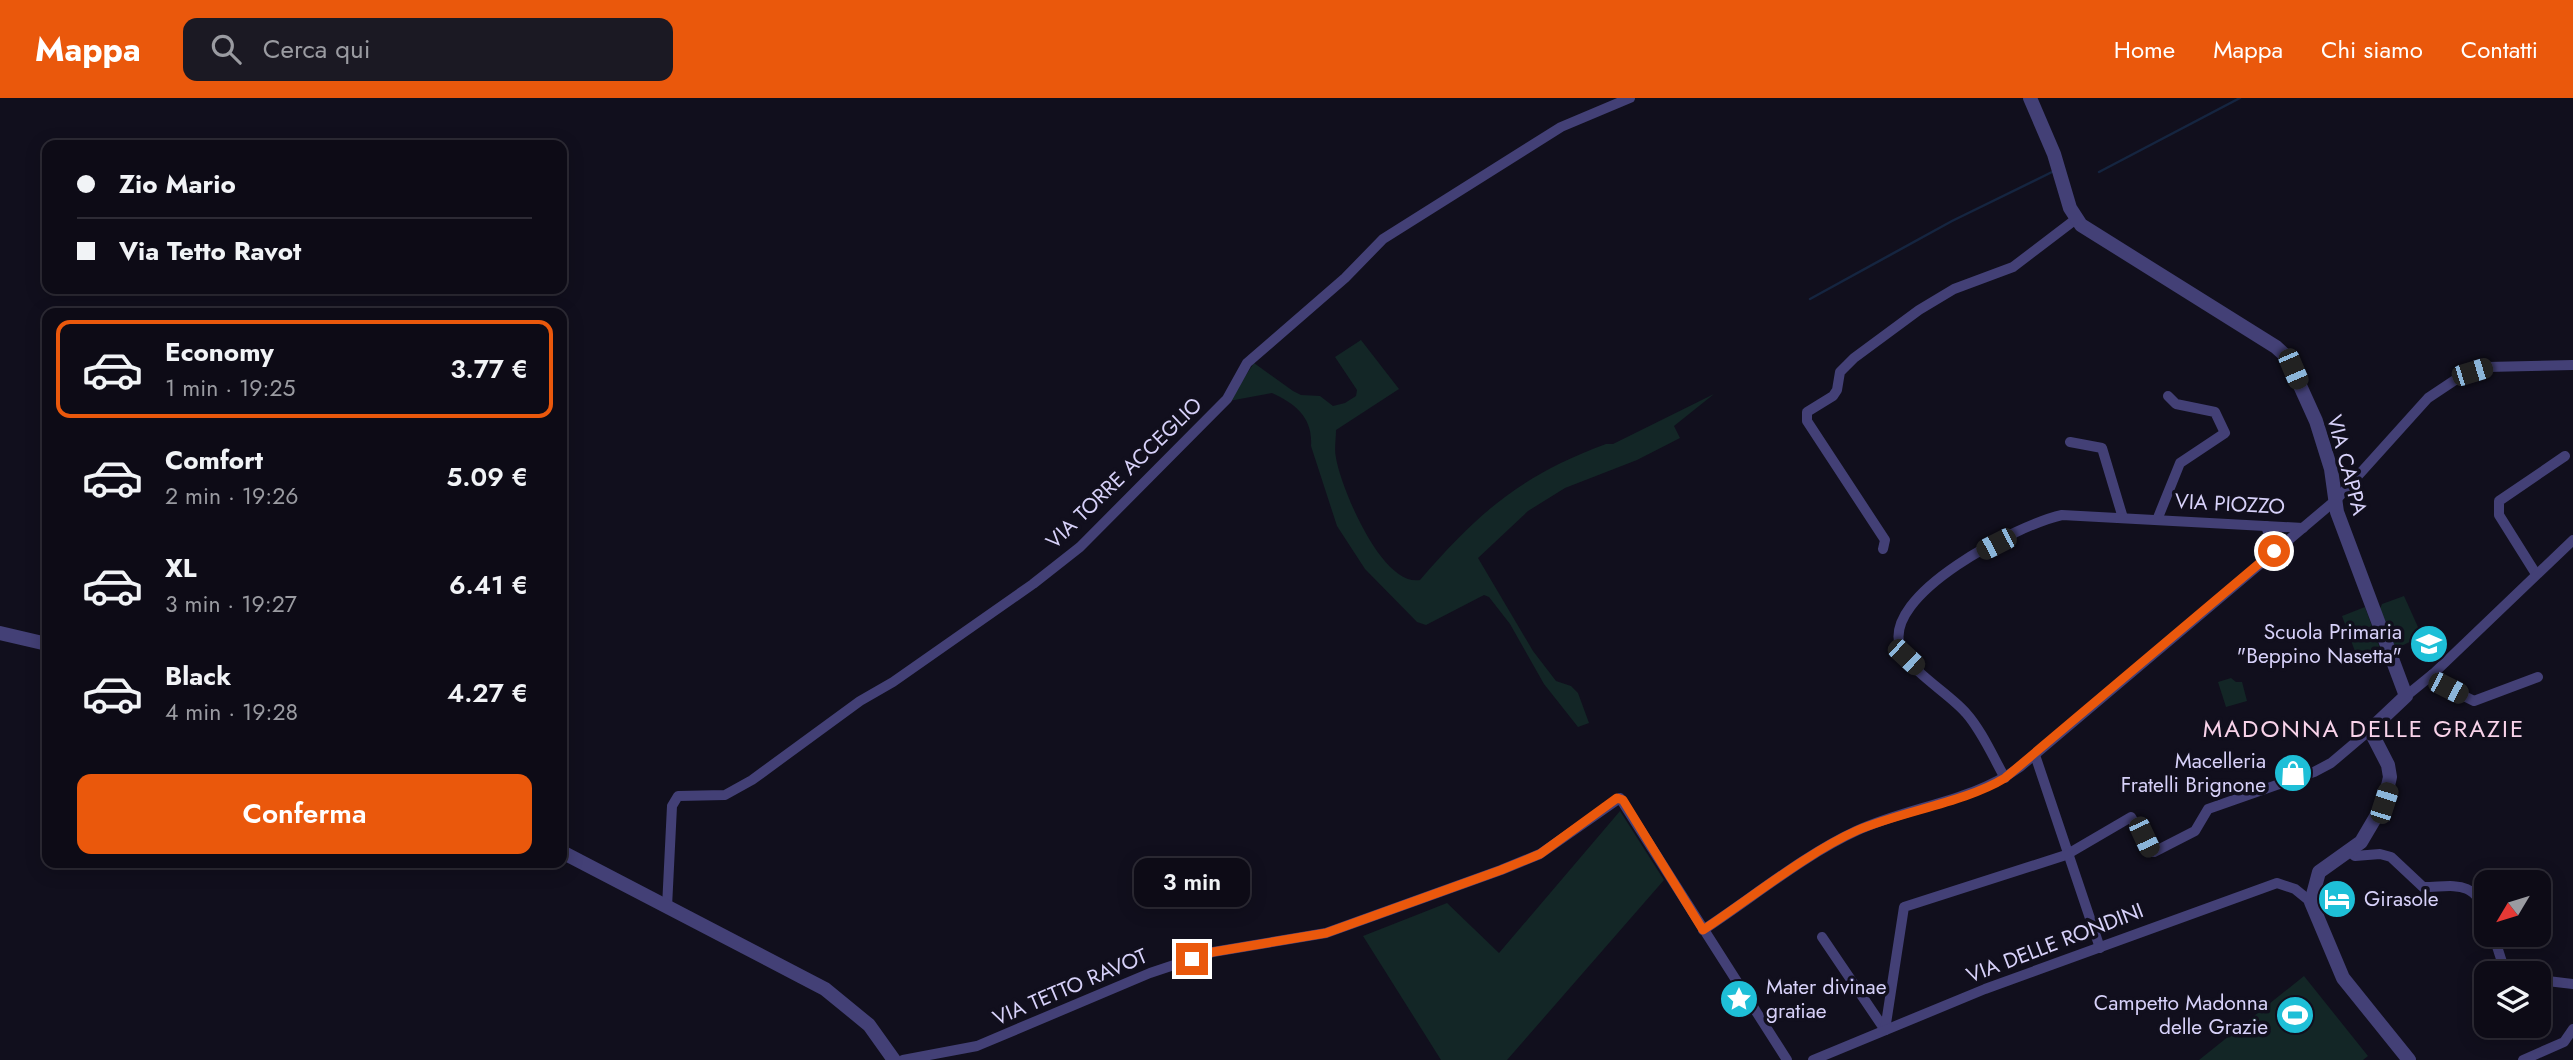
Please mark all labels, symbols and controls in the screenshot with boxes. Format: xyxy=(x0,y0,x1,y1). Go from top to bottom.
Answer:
search box xyxy=(183,18,673,81)
text: Mappa xyxy=(35,26,141,73)
icon: search xyxy=(207,30,245,68)
text: Cerca qui xyxy=(263,30,370,68)
text: Home xyxy=(2114,32,2175,67)
text: Mappa xyxy=(2213,32,2283,67)
text: Chi siamo xyxy=(2321,32,2423,67)
text: Contatti xyxy=(2461,32,2538,67)
text: Zio Mario xyxy=(119,165,236,203)
text: Via Tetto Ravot xyxy=(119,232,301,270)
text: Economy xyxy=(165,333,274,371)
icon: car xyxy=(81,338,144,401)
car xyxy=(2276,346,2311,392)
text: 3.77 € xyxy=(450,350,528,388)
car xyxy=(2449,356,2496,388)
text: 1 min · 19:25 xyxy=(165,371,296,405)
street label: VIA TORRE ACCEGLIO xyxy=(1039,390,1209,556)
street label: VIA CAPPA xyxy=(2319,412,2375,519)
text: Comfort xyxy=(165,441,263,479)
icon: car xyxy=(81,446,144,509)
text: 5.09 € xyxy=(446,458,528,496)
text: 2 min · 19:26 xyxy=(165,479,299,513)
street label: VIA PIOZZO xyxy=(2174,486,2286,522)
car xyxy=(1973,525,2020,563)
route start xyxy=(2258,535,2290,567)
text: XL xyxy=(165,549,197,587)
icon: car xyxy=(81,554,144,617)
text: 6.41 € xyxy=(449,566,528,604)
text: 3 min · 19:27 xyxy=(165,587,297,621)
place label: Scuola Primaria "Beppino Nasetta" xyxy=(2237,617,2402,671)
school or university icon: Scuola Primaria "Beppino Nasetta" xyxy=(2408,623,2450,665)
car xyxy=(1884,635,1929,679)
text: Black xyxy=(165,657,231,695)
icon: car xyxy=(81,662,144,725)
car xyxy=(2425,669,2472,707)
text: 4.27 € xyxy=(447,674,528,712)
text: 4 min · 19:28 xyxy=(165,695,298,729)
district label: MADONNA DELLE GRAZIE xyxy=(2203,711,2525,746)
place label: Macelleria Fratelli Brignone xyxy=(2121,746,2266,800)
shop icon: Macelleria Fratelli Brignone xyxy=(2272,752,2314,794)
button: Conferma xyxy=(77,774,532,854)
car xyxy=(2368,780,2401,826)
car xyxy=(2126,814,2163,860)
callout: 3 min xyxy=(1134,858,1250,906)
text: 3 min xyxy=(1163,865,1221,899)
north arrow xyxy=(2474,870,2552,947)
map controls xyxy=(2474,870,2551,1038)
hotel icon: Girasole xyxy=(2316,878,2358,920)
place label: Girasole xyxy=(2364,884,2439,914)
street label: VIA DELLE RONDINI xyxy=(1962,895,2148,991)
street label: VIA TETTO RAVOT xyxy=(988,941,1152,1033)
route end xyxy=(1176,943,1208,975)
button: layers xyxy=(2474,961,2551,1038)
place label: Mater divinae gratiae xyxy=(1766,972,1887,1026)
place icon: Mater divinae gratiae xyxy=(1718,978,1760,1020)
place label: Campetto Madonna delle Grazie xyxy=(2094,988,2268,1042)
sports icon: Campetto Madonna delle Grazie xyxy=(2274,994,2316,1036)

